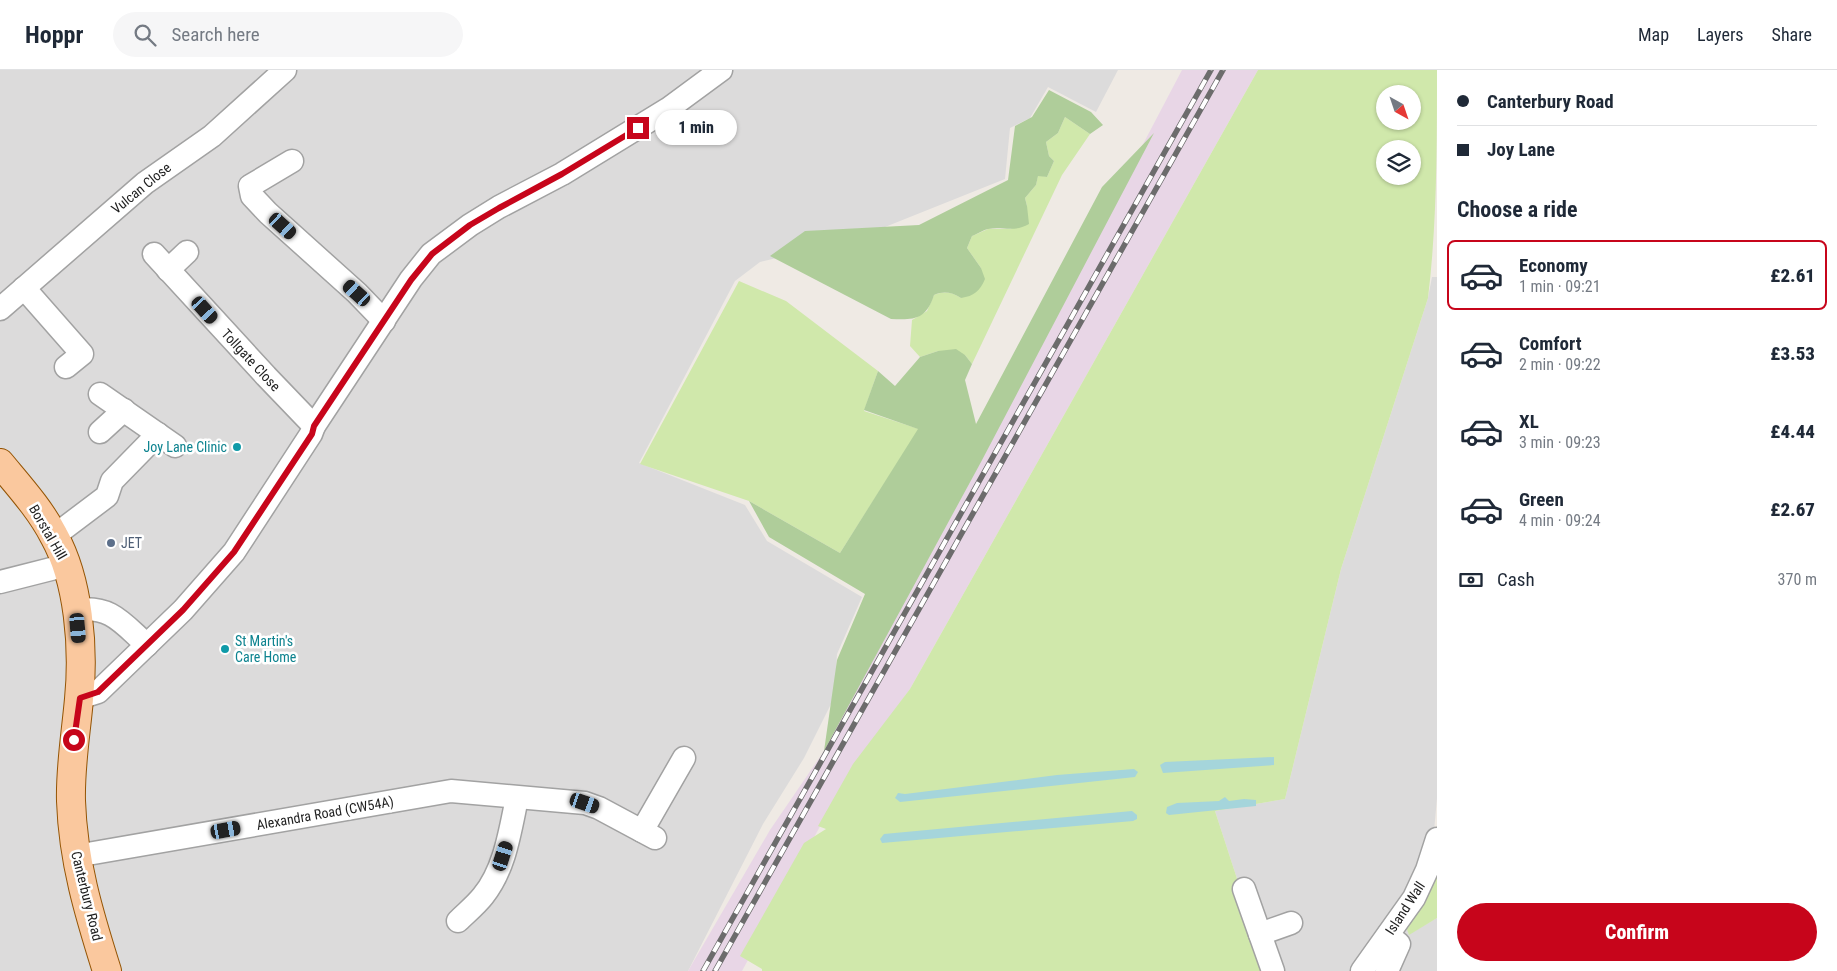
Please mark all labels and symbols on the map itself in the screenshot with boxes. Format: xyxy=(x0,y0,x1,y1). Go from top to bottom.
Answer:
north arrow xyxy=(1376,85,1421,130)
callout: 1 min xyxy=(656,110,738,146)
route end xyxy=(627,117,649,139)
street label: Vulcan Close xyxy=(108,159,174,217)
car xyxy=(266,210,299,242)
car xyxy=(340,277,373,309)
car xyxy=(189,294,220,326)
street label: Tollgate Close xyxy=(218,326,284,395)
place label: Joy Lane Clinic xyxy=(144,439,227,455)
marker: Joy Lane Clinic xyxy=(231,441,243,453)
street label: Borstal Hill xyxy=(26,502,70,562)
place label: JET xyxy=(121,535,142,551)
marker: JET xyxy=(105,537,117,549)
car xyxy=(69,612,86,644)
place label: St Martin's Care Home xyxy=(235,633,297,665)
marker: St Martin's Care Home xyxy=(219,643,231,655)
route start xyxy=(63,729,85,751)
car xyxy=(568,791,601,815)
street label: Alexandra Road (CW54A) xyxy=(255,793,395,834)
car xyxy=(209,820,242,840)
car xyxy=(491,839,514,873)
street label: Canterbury Road xyxy=(68,850,106,942)
street label: Island Wall xyxy=(1382,878,1428,938)

